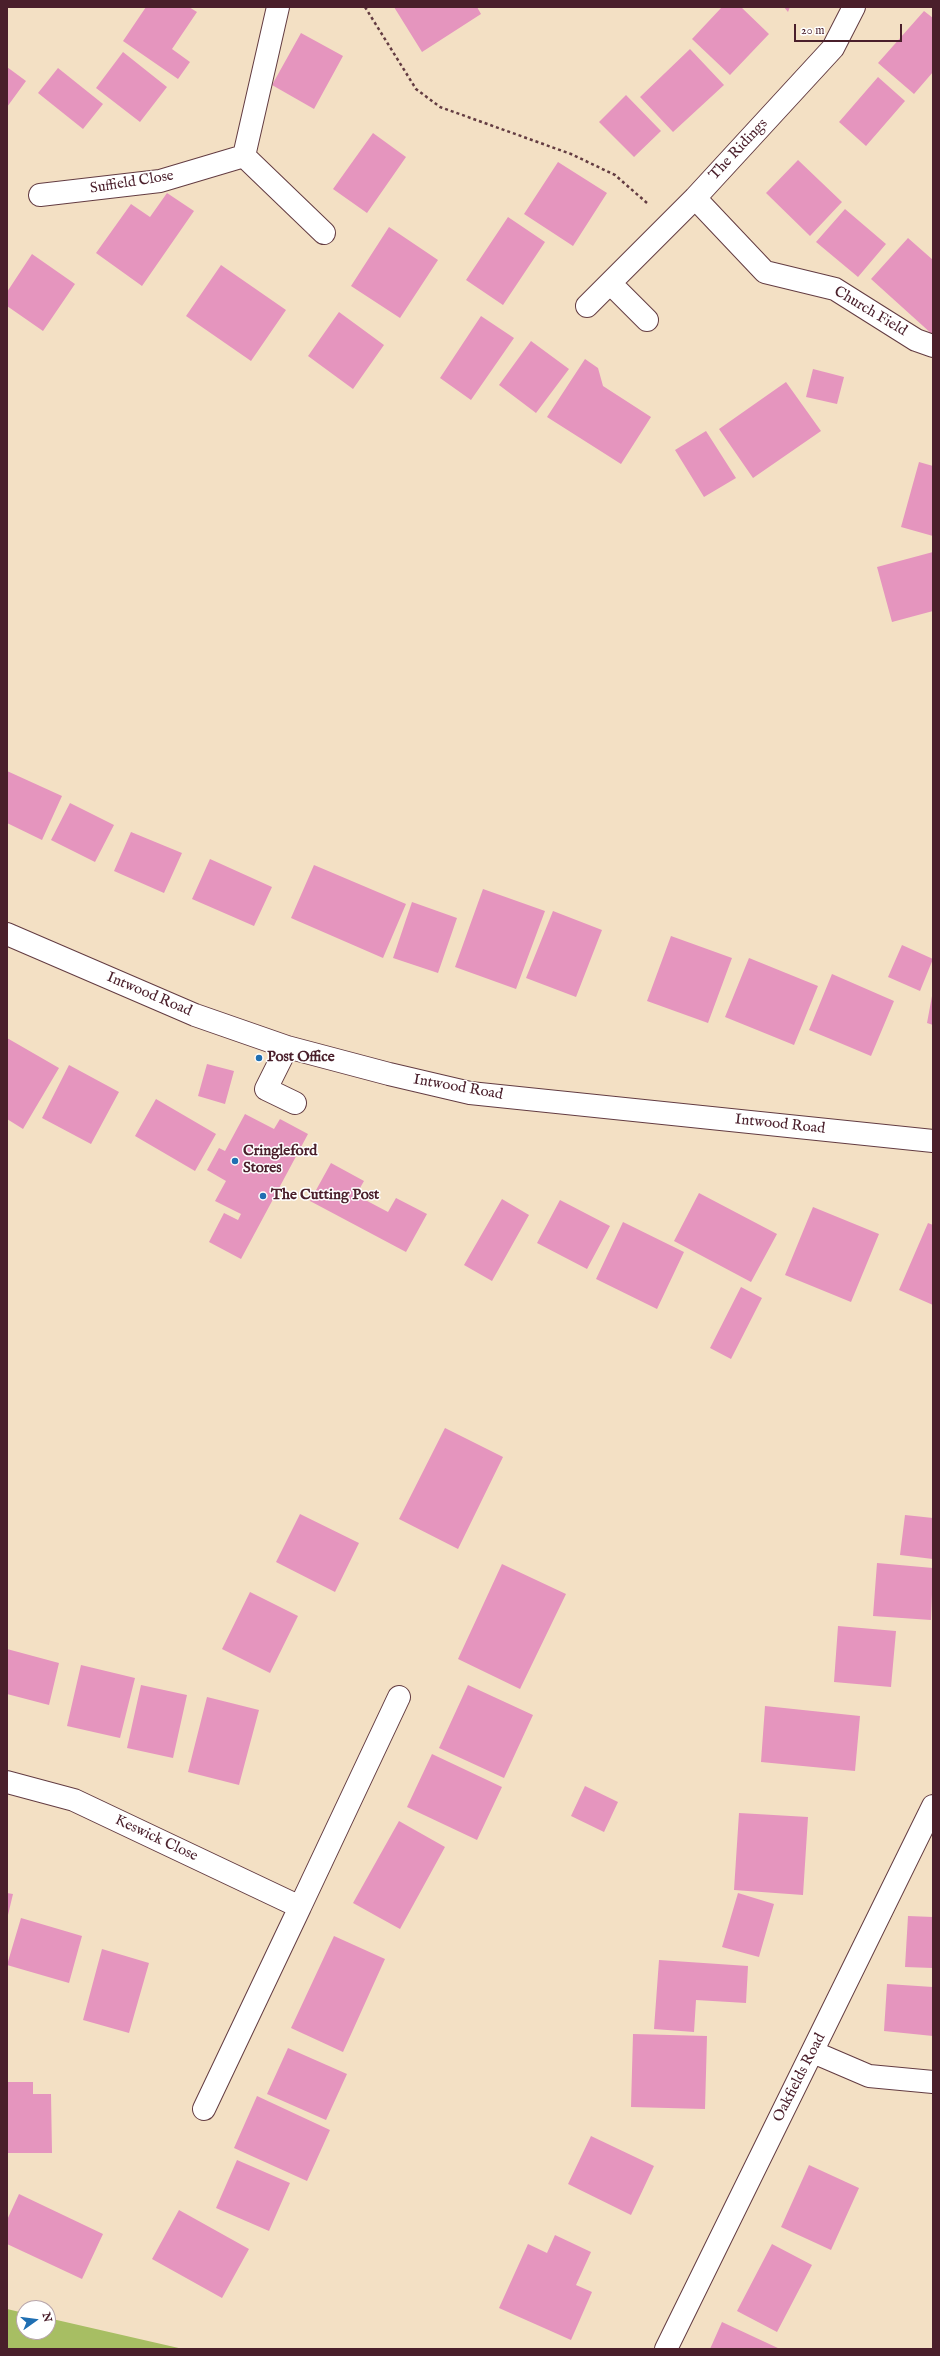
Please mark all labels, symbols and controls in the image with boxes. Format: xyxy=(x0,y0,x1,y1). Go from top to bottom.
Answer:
scale bar xyxy=(796,16,904,42)
text: 20 m xyxy=(801,23,824,38)
street label: The Ridings xyxy=(706,115,772,185)
street label: Suffield Close xyxy=(89,168,175,198)
street label: Church Field xyxy=(830,283,910,341)
street label: Intwood Road xyxy=(104,969,194,1021)
place label: Post Office xyxy=(267,1049,335,1067)
marker: Post Office xyxy=(254,1053,264,1063)
street label: Intwood Road xyxy=(412,1071,504,1105)
street label: Intwood Road xyxy=(734,1111,826,1139)
place label: Cringleford Stores xyxy=(243,1143,317,1178)
marker: Cringleford Stores xyxy=(230,1156,240,1166)
place label: The Cutting Post xyxy=(271,1187,379,1205)
marker: The Cutting Post xyxy=(258,1191,268,1201)
street label: Keswick Close xyxy=(112,1812,200,1866)
street label: Oakfields Road xyxy=(770,2031,830,2125)
north arrow xyxy=(16,2300,56,2340)
text: N xyxy=(39,2311,55,2324)

